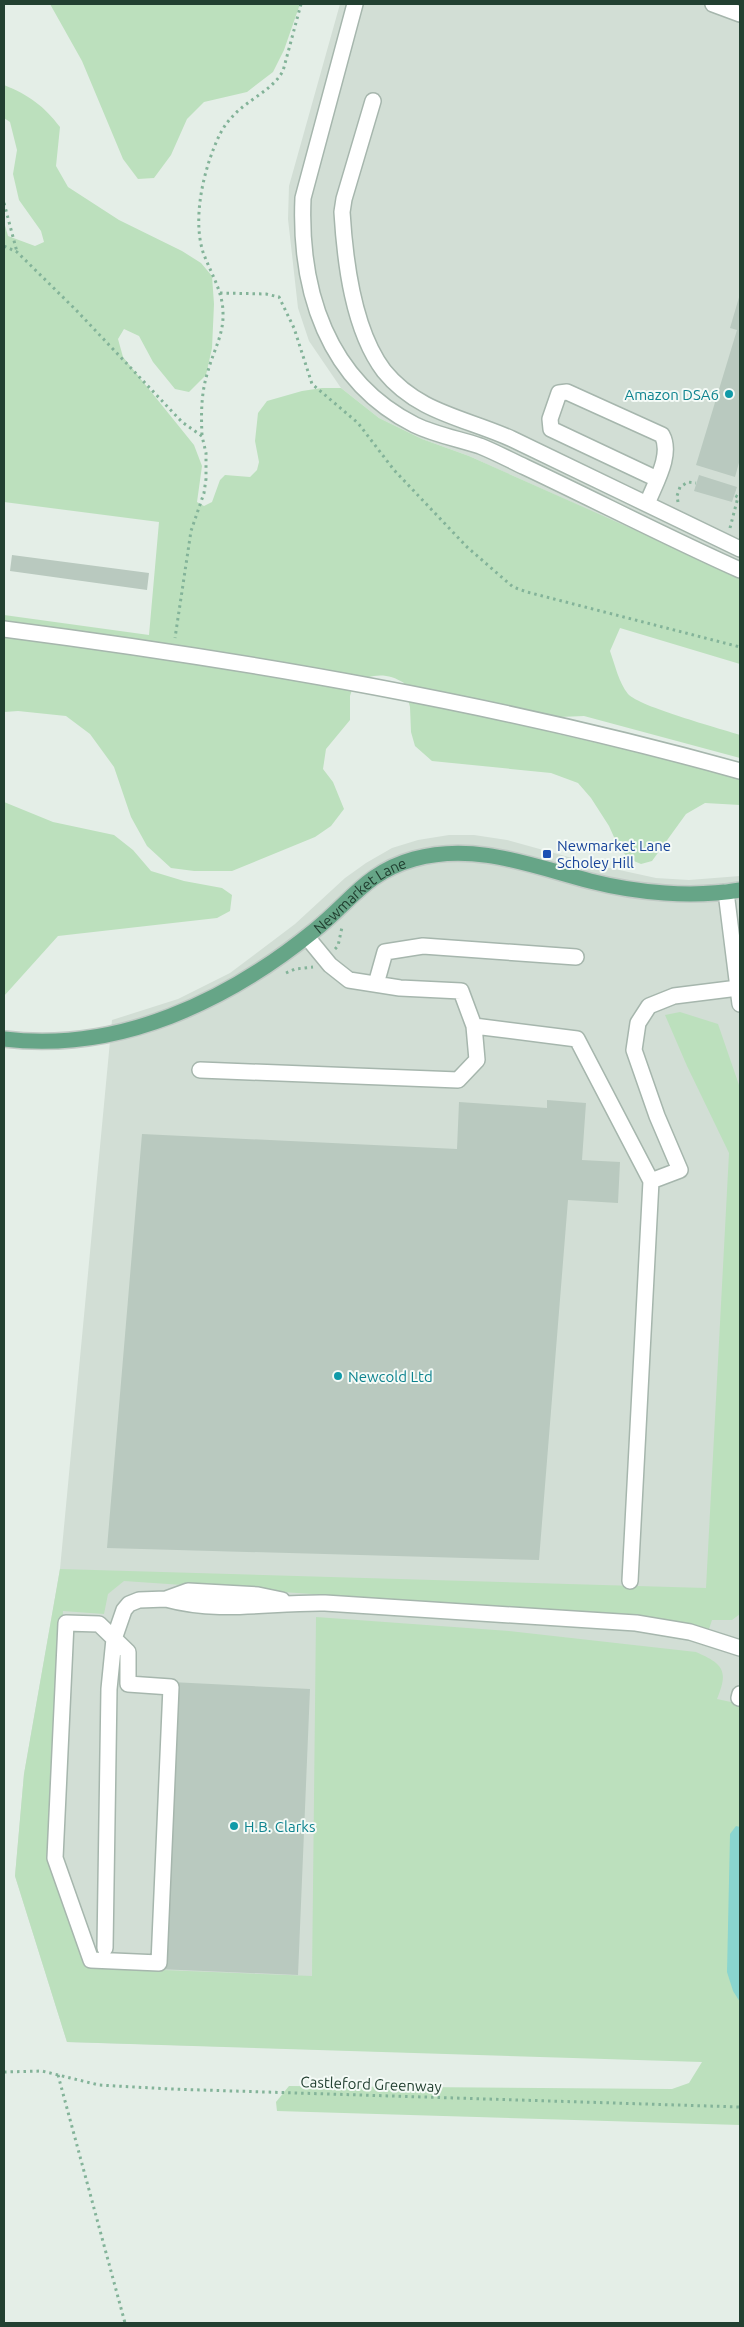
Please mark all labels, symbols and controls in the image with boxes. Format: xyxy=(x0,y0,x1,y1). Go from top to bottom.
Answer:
place label: Amazon DSA6 xyxy=(624,386,719,403)
marker: Amazon DSA6 xyxy=(723,388,735,400)
place label: Newmarket Lane Scholey Hill xyxy=(557,837,671,871)
marker: Newmarket Lane Scholey Hill xyxy=(541,848,553,860)
street label: Newmarket Lane xyxy=(310,854,408,936)
place label: Newcold Ltd xyxy=(348,1368,433,1385)
marker: Newcold Ltd xyxy=(332,1370,344,1382)
place label: H.B. Clarks xyxy=(244,1818,315,1835)
marker: H.B. Clarks xyxy=(228,1820,240,1832)
street label: Castleford Greenway xyxy=(300,2073,442,2095)

